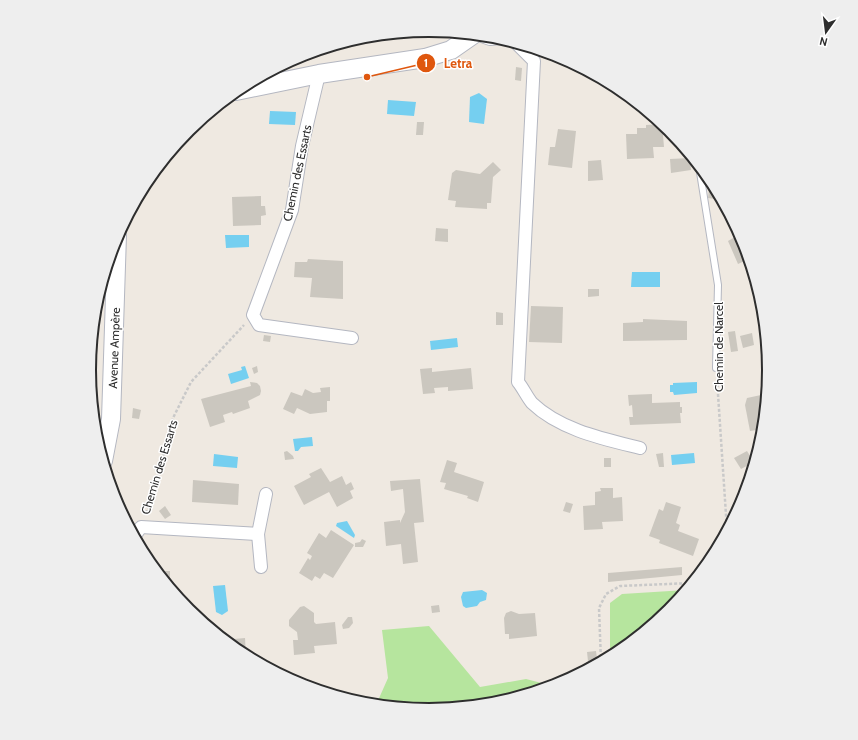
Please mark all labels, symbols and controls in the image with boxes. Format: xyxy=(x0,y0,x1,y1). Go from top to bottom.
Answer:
north arrow xyxy=(806,12,846,52)
text: N xyxy=(818,34,829,49)
callout: Letra xyxy=(416,51,480,76)
text: 1 xyxy=(424,55,428,70)
text: Letra xyxy=(444,55,473,71)
street label: Chemin des Essarts xyxy=(279,123,315,223)
street label: Chemin de Narcel xyxy=(711,302,726,392)
street label: Avenue Ampère xyxy=(105,307,123,389)
street label: Chemin des Essarts xyxy=(137,418,181,516)

